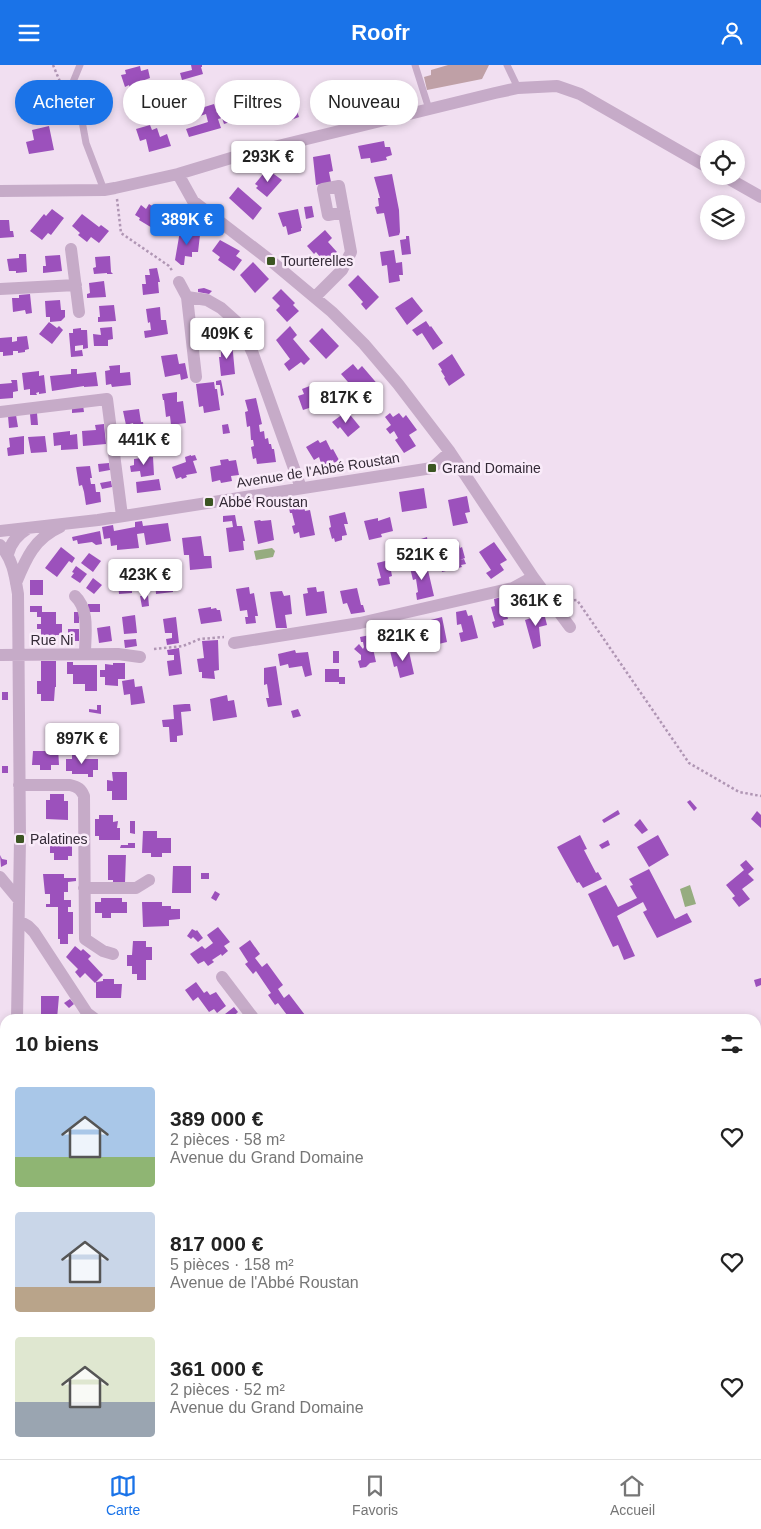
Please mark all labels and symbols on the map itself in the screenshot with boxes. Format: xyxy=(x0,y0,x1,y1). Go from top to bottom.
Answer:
pin: 293K € xyxy=(227,141,309,183)
pin: 389K € xyxy=(146,203,228,246)
place label: Tourterelles xyxy=(281,253,353,269)
marker: Tourterelles xyxy=(265,255,277,267)
pin: 409K € xyxy=(186,317,268,360)
pin: 817K € xyxy=(305,381,387,424)
pin: 441K € xyxy=(103,423,185,466)
street label: Avenue de l'Abbé Roustan xyxy=(235,449,401,491)
place label: Grand Domaine xyxy=(442,460,541,476)
marker: Grand Domaine xyxy=(426,462,438,474)
place label: Abbé Roustan xyxy=(219,494,308,510)
marker: Abbé Roustan xyxy=(203,496,215,508)
pin: 521K € xyxy=(381,539,463,581)
pin: 423K € xyxy=(104,559,186,601)
pin: 361K € xyxy=(495,585,577,627)
pin: 821K € xyxy=(362,619,444,662)
street label: Rue Ni xyxy=(31,632,73,648)
pin: 897K € xyxy=(41,723,123,765)
place label: Palatines xyxy=(30,831,88,847)
marker: Palatines xyxy=(14,833,26,845)

